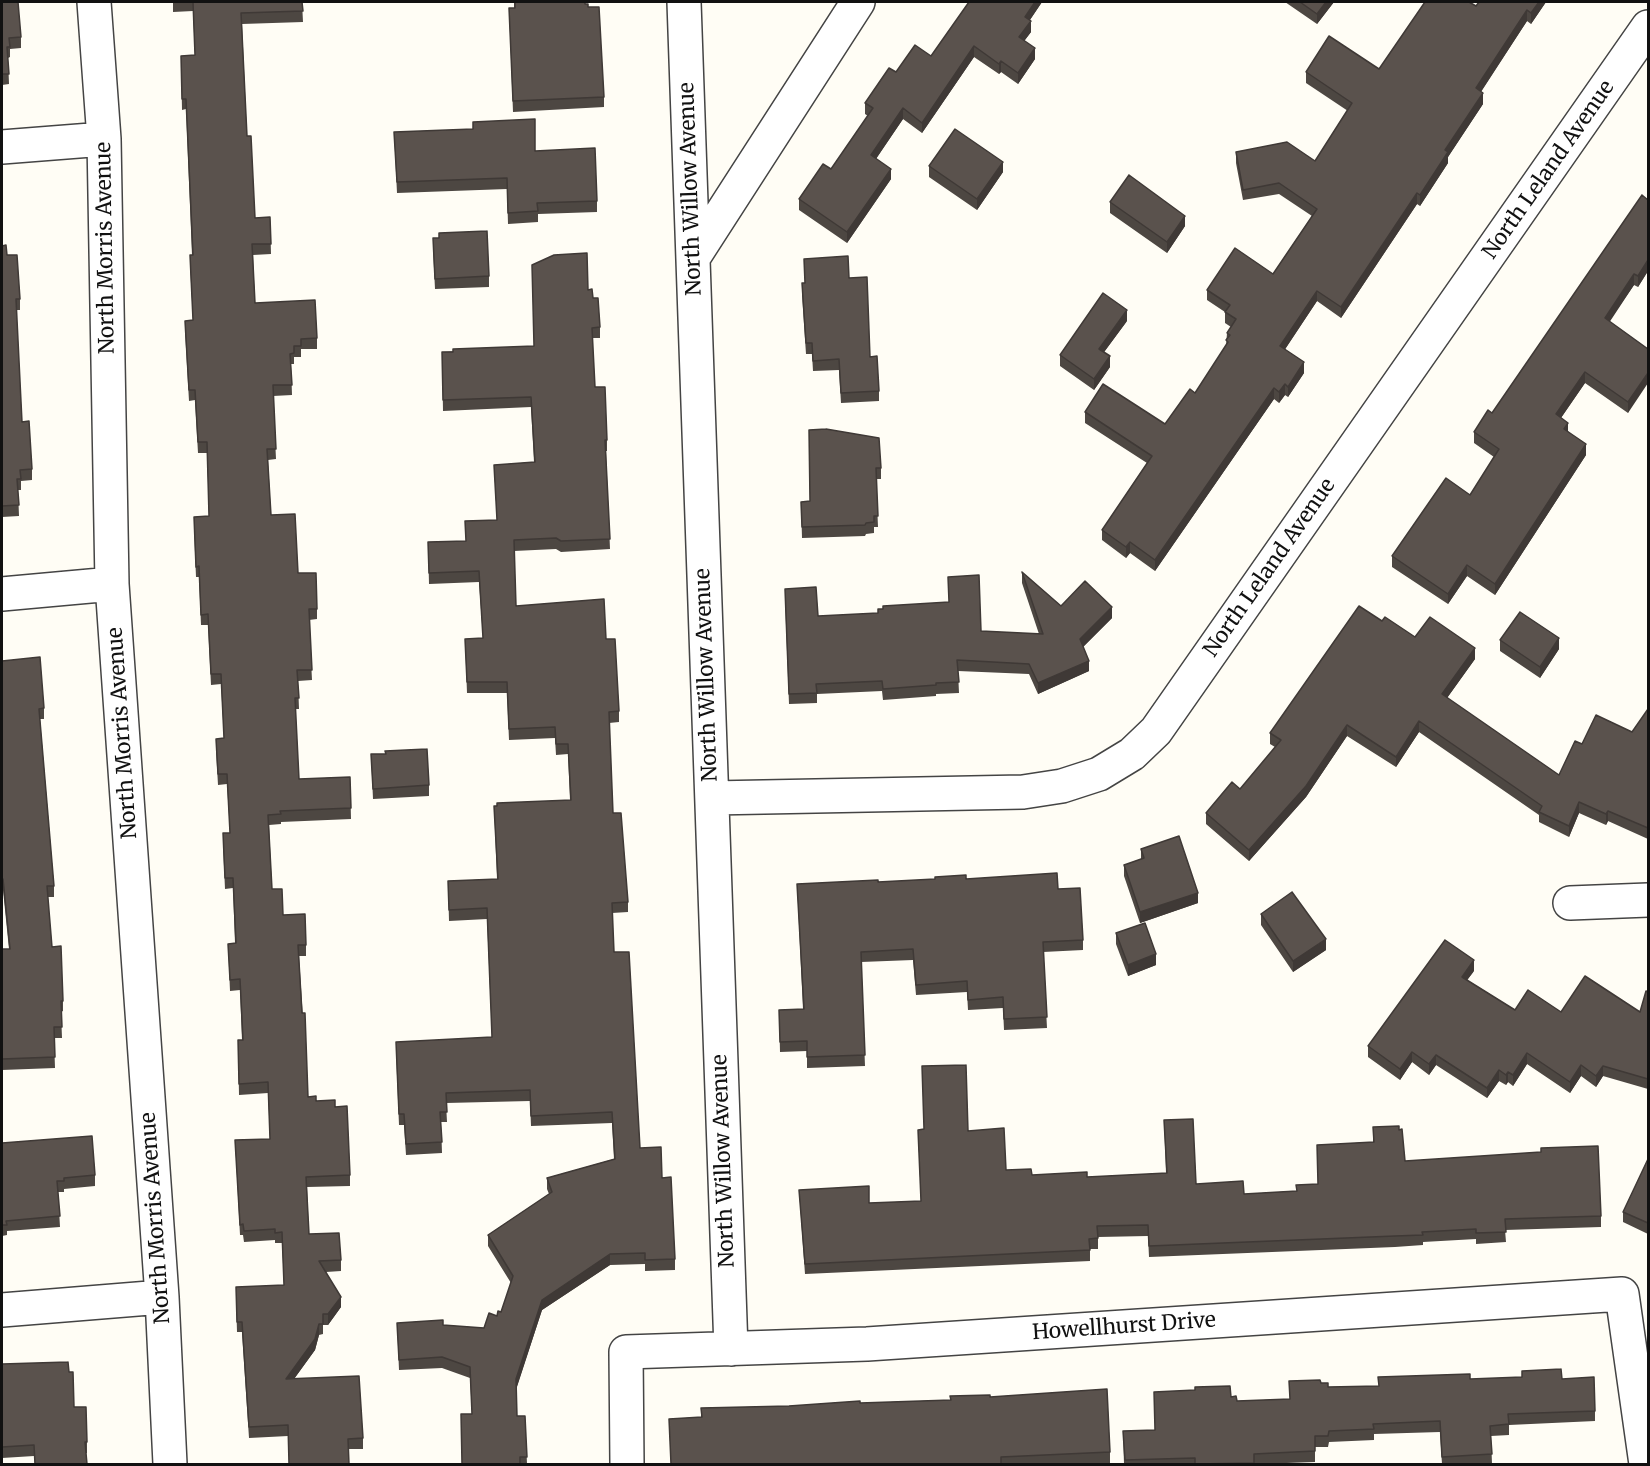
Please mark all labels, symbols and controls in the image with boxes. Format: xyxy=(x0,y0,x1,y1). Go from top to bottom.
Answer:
street label: North Leland Avenue xyxy=(1478,76,1620,264)
street label: North Willow Avenue xyxy=(675,82,707,296)
street label: North Morris Avenue xyxy=(92,142,120,354)
street label: North Leland Avenue xyxy=(1199,474,1341,662)
street label: North Willow Avenue xyxy=(691,568,723,782)
street label: North Morris Avenue xyxy=(103,626,143,840)
street label: North Willow Avenue xyxy=(708,1054,740,1268)
street label: North Morris Avenue xyxy=(136,1111,176,1325)
street label: Howellhurst Drive xyxy=(1031,1308,1217,1346)

